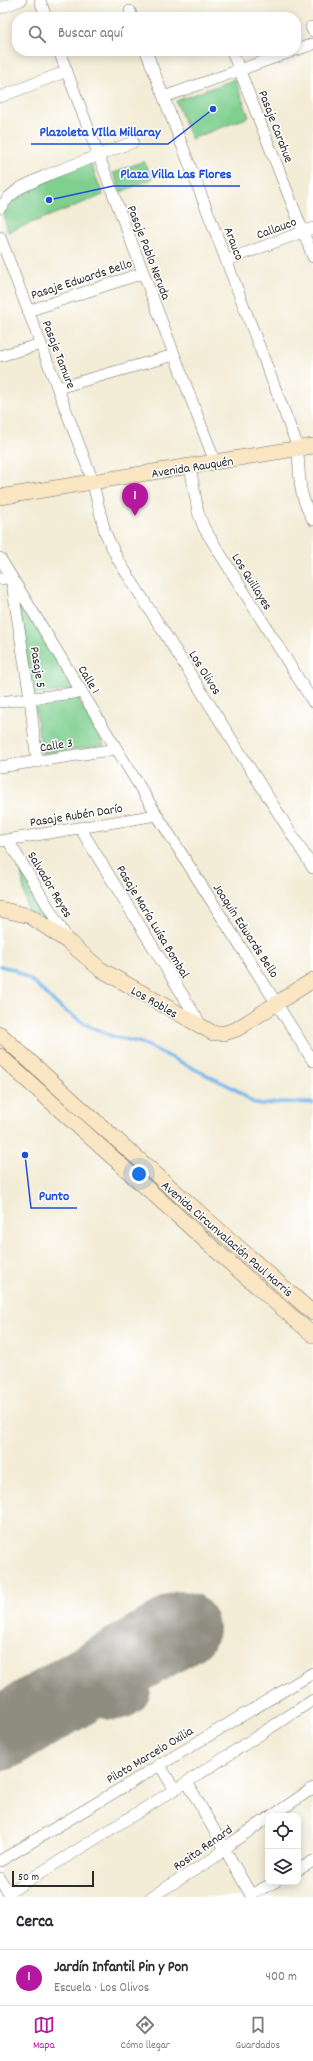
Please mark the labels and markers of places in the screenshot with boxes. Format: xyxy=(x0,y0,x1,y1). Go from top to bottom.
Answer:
callout: Plazoleta VIlla Millaray xyxy=(31,118,168,144)
callout: Plaza Villa Las Flores xyxy=(113,160,240,186)
pin: 1 xyxy=(122,483,148,516)
callout: Punto xyxy=(31,1182,77,1208)

